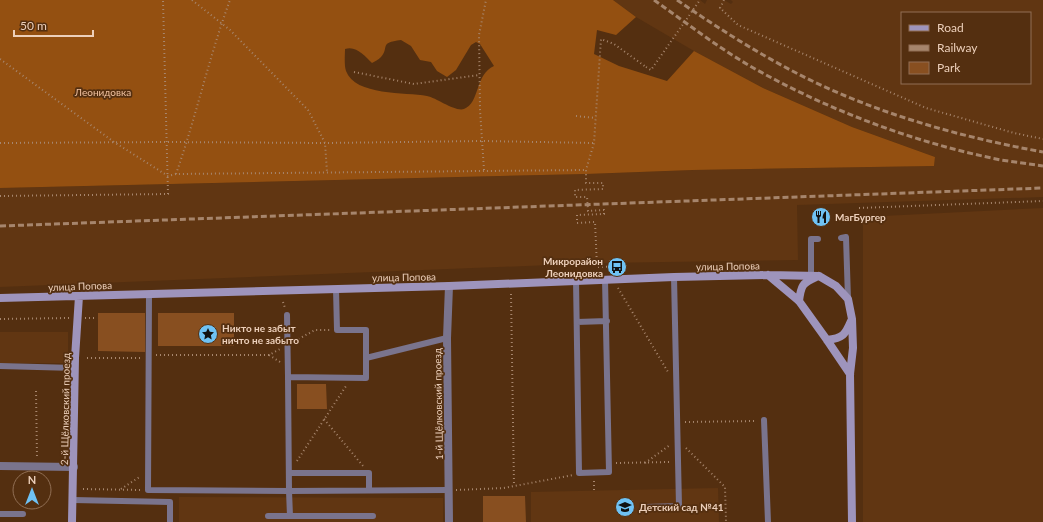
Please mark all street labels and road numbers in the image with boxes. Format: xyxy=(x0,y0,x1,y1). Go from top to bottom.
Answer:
street label: улица Попова xyxy=(696,259,760,273)
street label: улица Попова xyxy=(372,270,436,284)
street label: улица Попова xyxy=(48,279,112,293)
street label: 1-й Щёлковский проезд xyxy=(431,348,445,460)
street label: 2-й Щёлковский проезд xyxy=(58,353,72,465)

